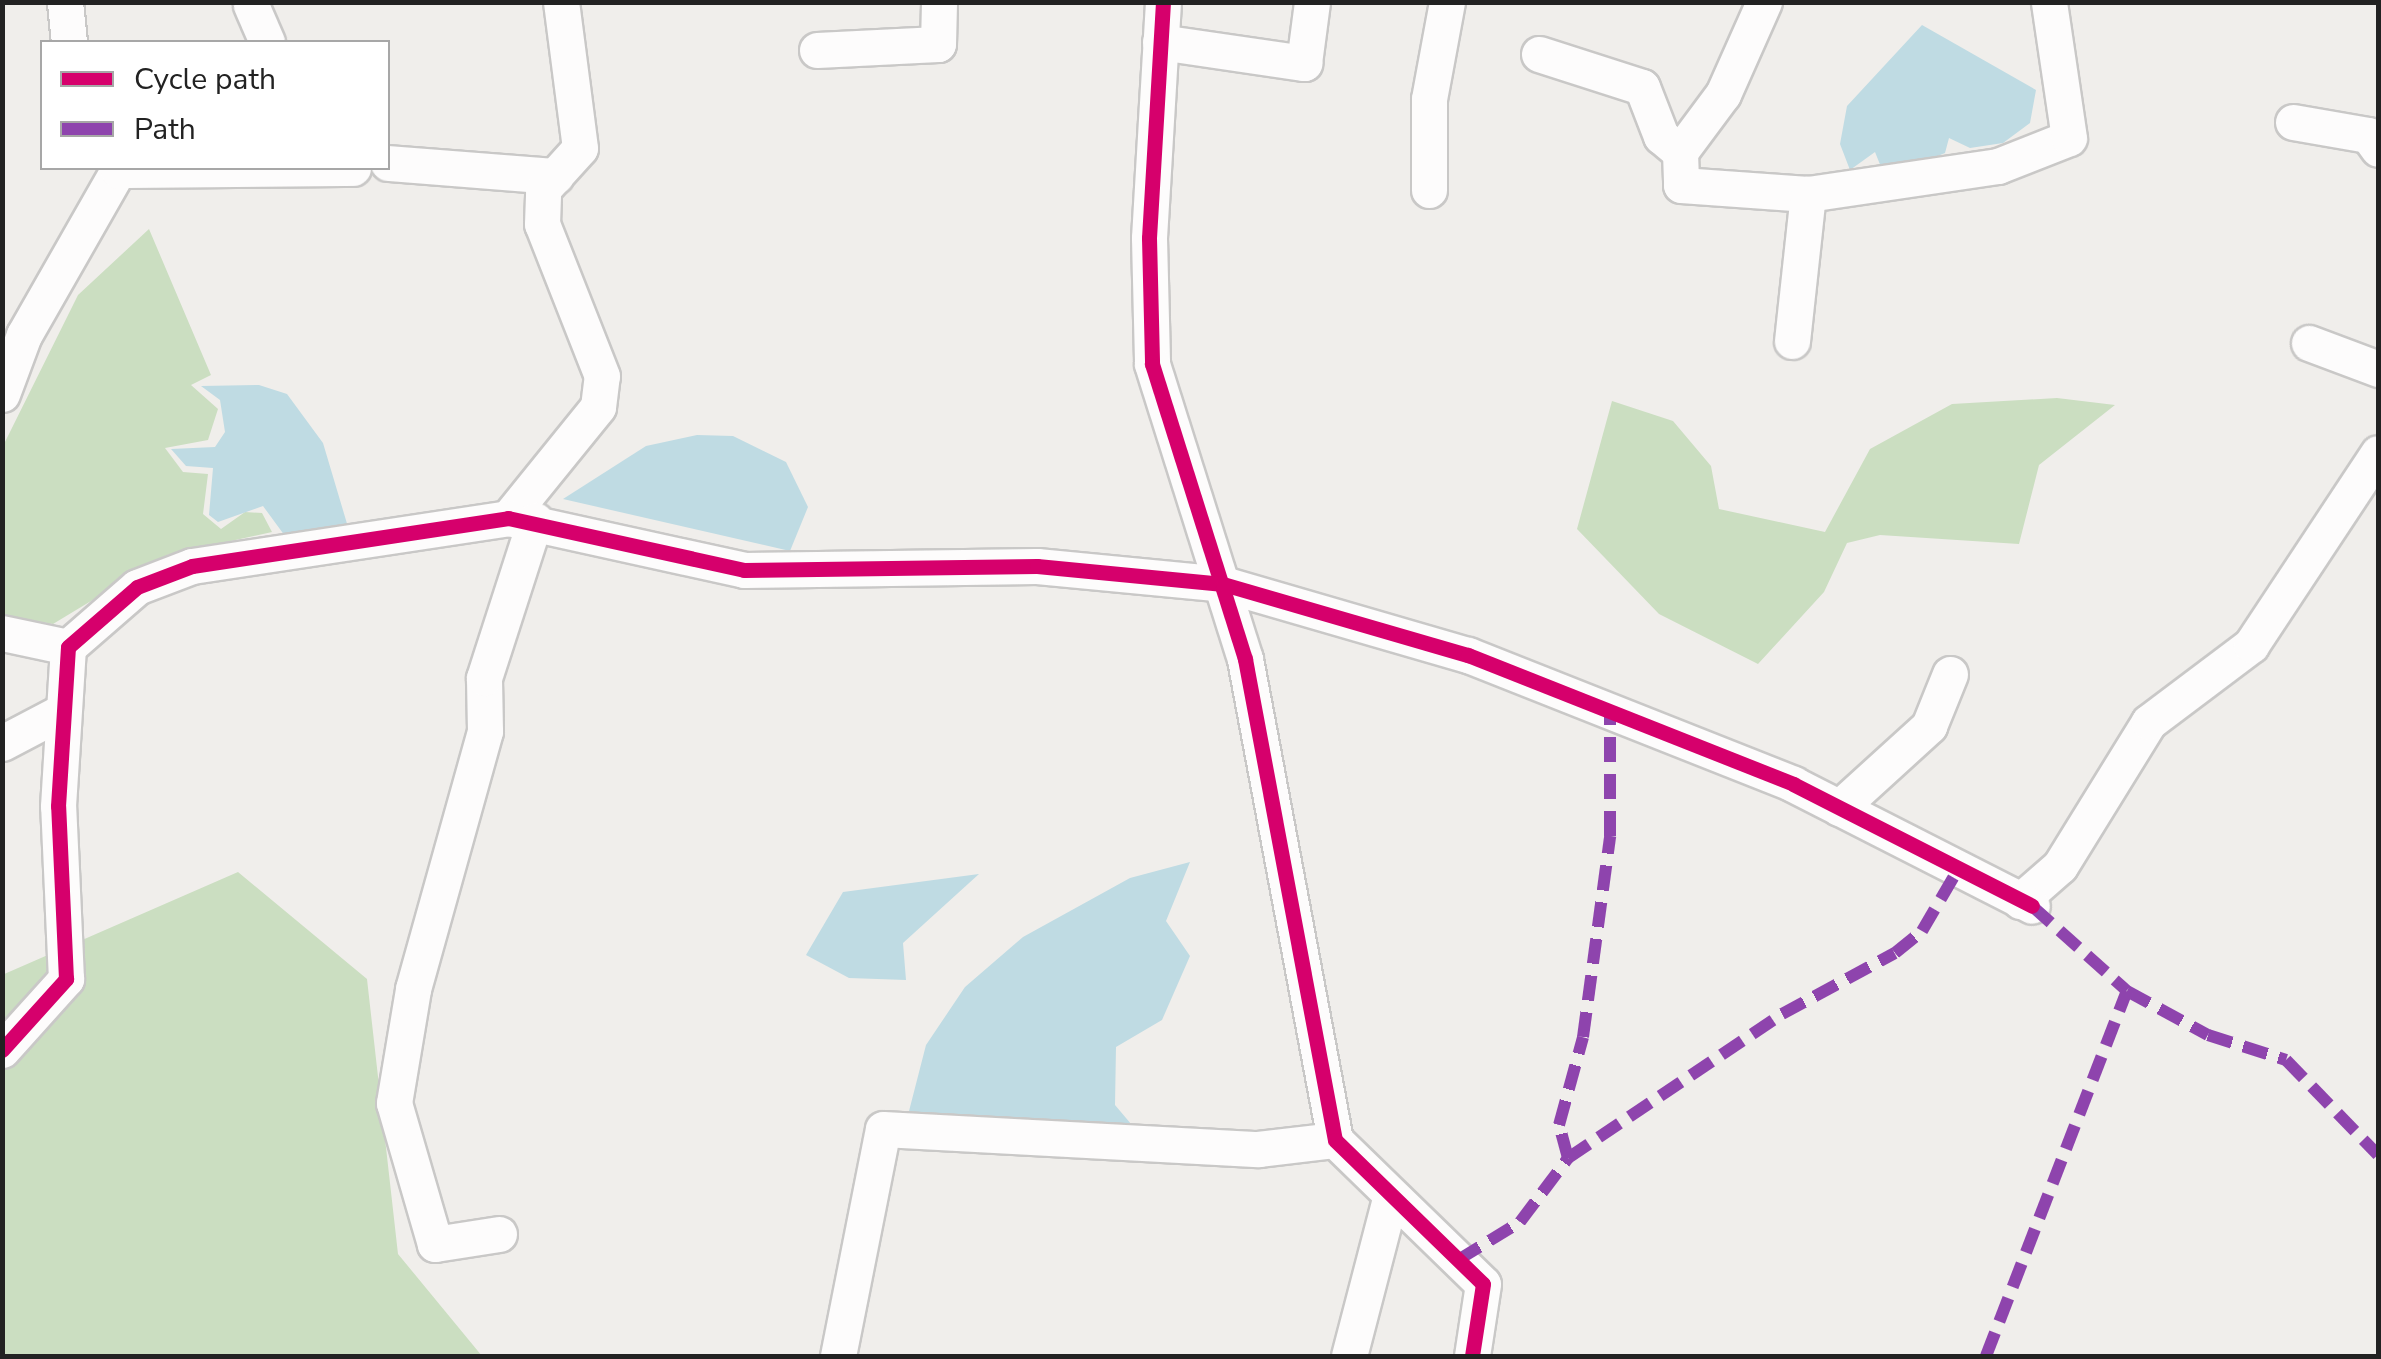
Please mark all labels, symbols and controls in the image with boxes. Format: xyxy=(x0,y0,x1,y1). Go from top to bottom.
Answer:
legend xyxy=(40,40,390,170)
text: Cycle path xyxy=(134,59,276,100)
text: Path xyxy=(134,109,196,150)

